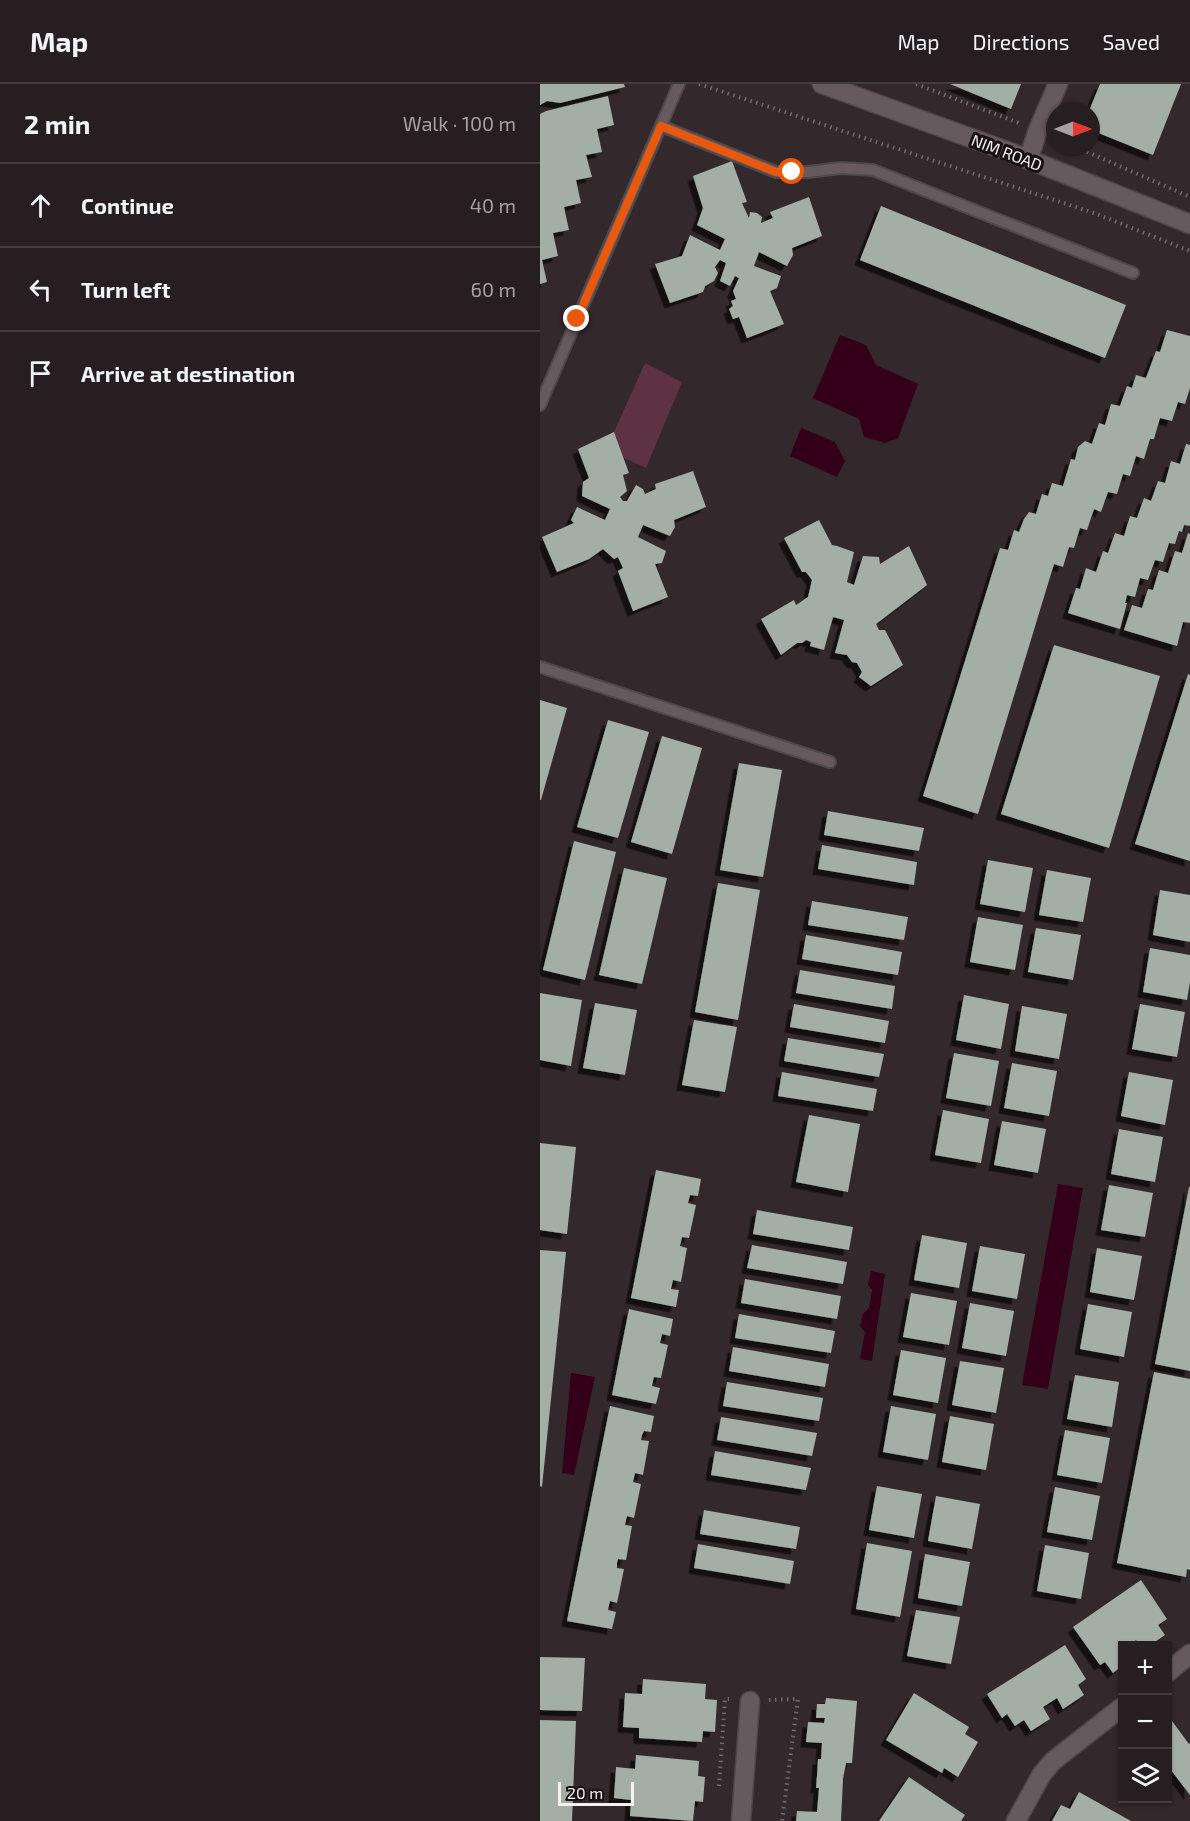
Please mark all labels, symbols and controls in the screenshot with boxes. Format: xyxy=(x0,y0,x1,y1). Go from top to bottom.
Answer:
text: Map xyxy=(30,24,88,58)
text: Map xyxy=(897,29,940,54)
text: Directions xyxy=(973,29,1069,54)
text: Saved xyxy=(1102,29,1160,54)
north arrow xyxy=(1046,102,1100,156)
text: 2 min xyxy=(24,108,90,139)
text: Walk · 100 m xyxy=(403,111,516,135)
street label: NIM ROAD xyxy=(969,130,1045,174)
route start xyxy=(778,158,804,184)
icon: ahead xyxy=(24,189,57,222)
text: Continue xyxy=(81,192,174,218)
text: 40 m xyxy=(470,193,516,217)
icon: left xyxy=(24,273,57,306)
text: Turn left xyxy=(81,276,170,302)
text: 60 m xyxy=(471,277,516,301)
route end xyxy=(563,305,589,331)
icon: arrive xyxy=(24,357,57,390)
text: Arrive at destination xyxy=(81,360,295,386)
map controls xyxy=(1118,1641,1172,1803)
button: + xyxy=(1118,1641,1172,1695)
button: − xyxy=(1118,1695,1172,1749)
button: layers xyxy=(1118,1749,1172,1803)
scale bar xyxy=(558,1779,634,1806)
text: 20 m xyxy=(567,1783,603,1802)

